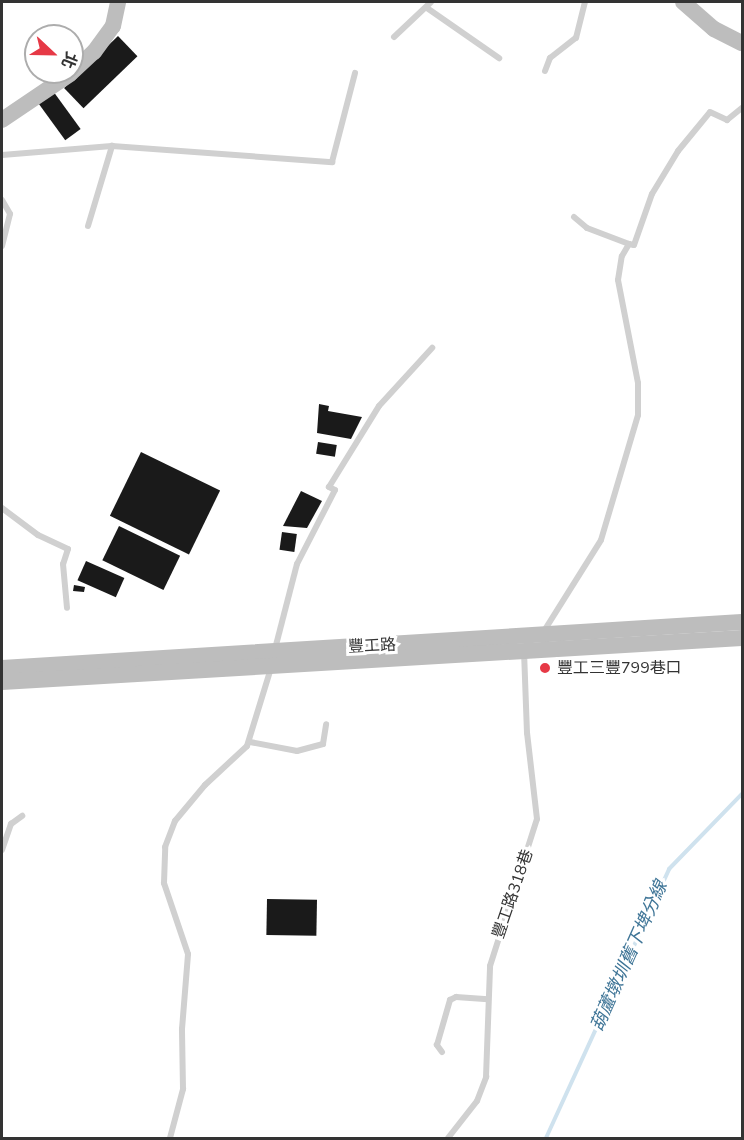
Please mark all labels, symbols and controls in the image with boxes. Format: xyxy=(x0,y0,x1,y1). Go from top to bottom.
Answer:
north arrow xyxy=(24,24,84,84)
text: 北 xyxy=(56,48,82,72)
street label: 豐工路 xyxy=(348,635,396,657)
place label: 豐工三豐799巷口 xyxy=(557,658,682,678)
marker: 豐工三豐799巷口 xyxy=(538,661,552,675)
street label: 豐工路318巷 xyxy=(489,847,537,941)
water label: 葫蘆墩圳舊下埤分線 xyxy=(586,878,672,1034)

